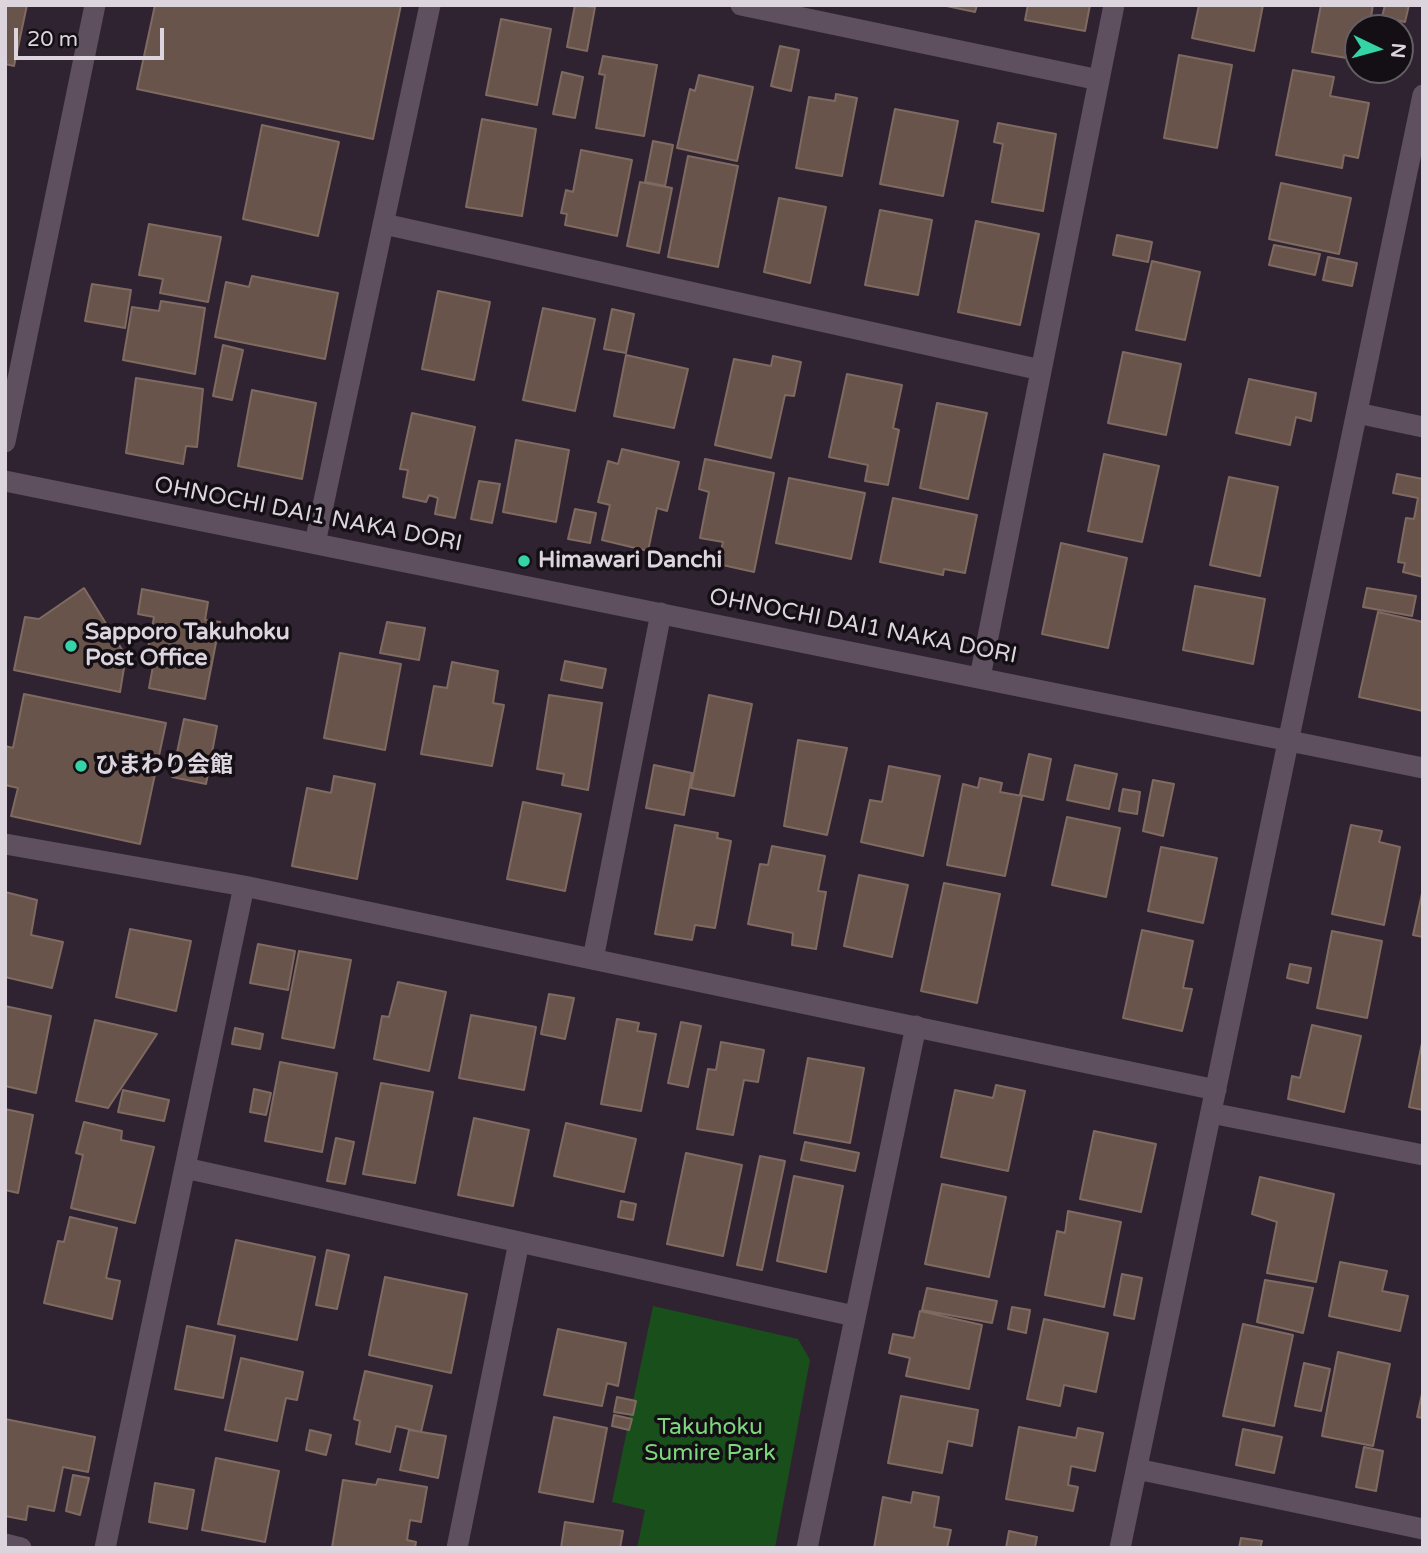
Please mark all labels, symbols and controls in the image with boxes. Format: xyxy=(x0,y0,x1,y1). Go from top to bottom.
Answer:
scale bar xyxy=(18,14,168,58)
north arrow xyxy=(1344,14,1414,84)
text: 20 m xyxy=(27,27,78,52)
text: N xyxy=(1386,42,1410,59)
street label: OHNOCHI DAI1 NAKA DORI xyxy=(152,472,464,558)
place label: Himawari Danchi xyxy=(538,547,722,575)
marker: Himawari Danchi xyxy=(516,553,532,569)
street label: OHNOCHI DAI1 NAKA DORI xyxy=(707,584,1019,670)
place label: Sapporo Takuhoku Post Office xyxy=(85,619,290,673)
marker: Sapporo Takuhoku Post Office xyxy=(63,638,79,654)
place label: ひまわり会館 xyxy=(95,752,233,780)
marker: ひまわり会館 xyxy=(73,758,89,774)
park label: Takuhoku Sumire Park xyxy=(644,1414,776,1468)

